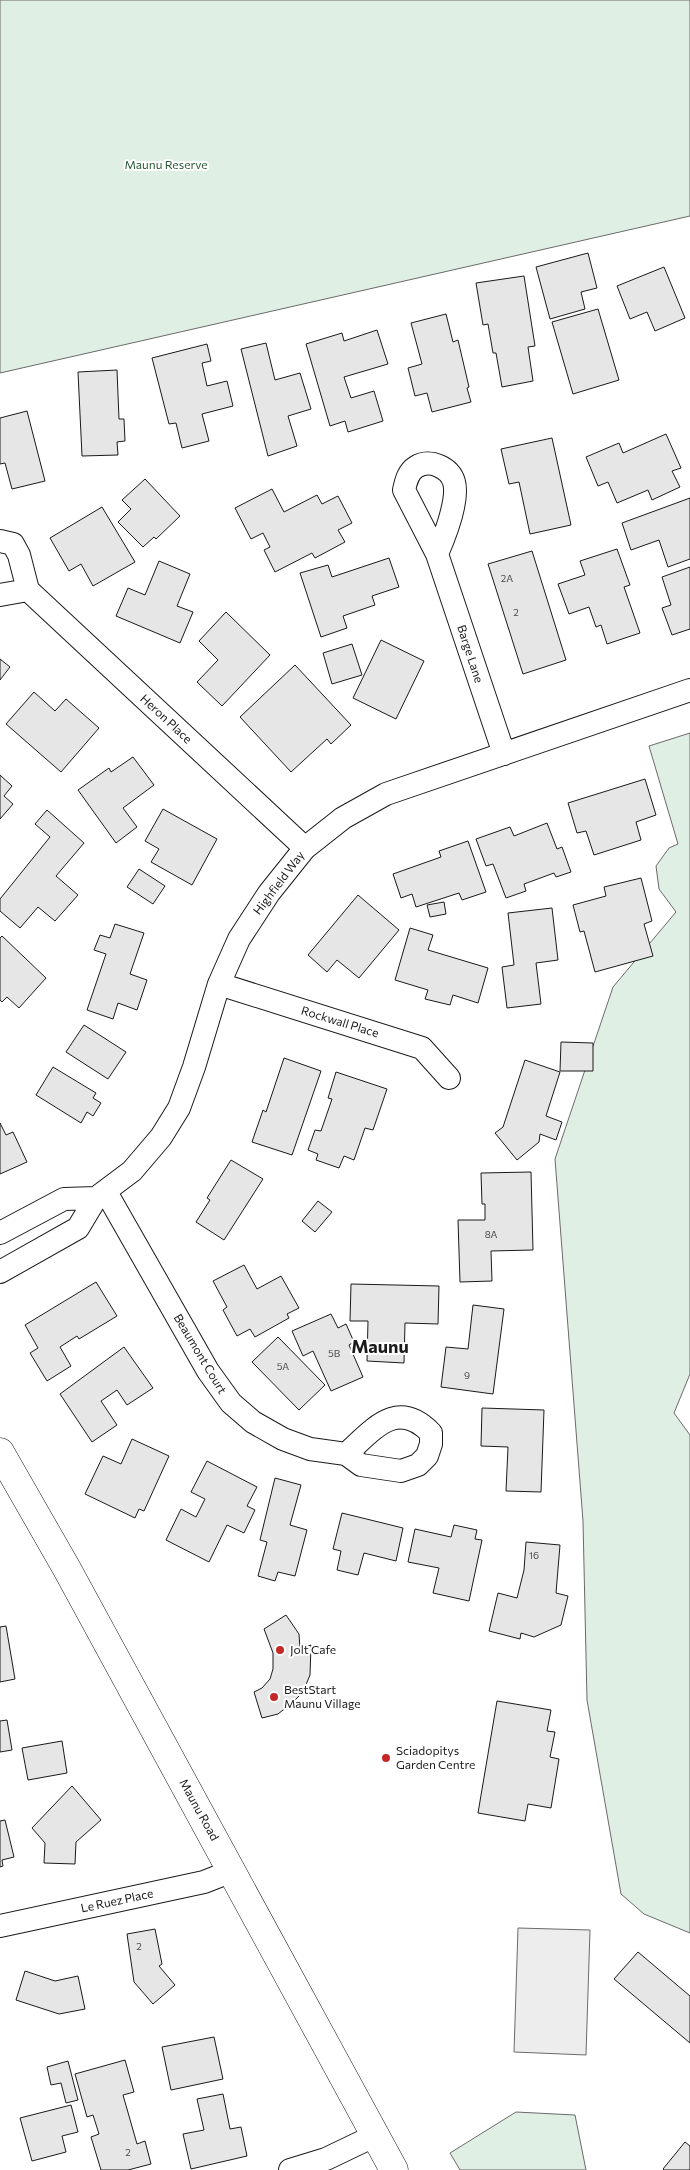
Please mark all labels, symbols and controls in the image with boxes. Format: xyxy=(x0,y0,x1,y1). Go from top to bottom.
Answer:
park label: Maunu Reserve xyxy=(124,157,208,171)
house number: 2A xyxy=(501,572,513,584)
house number: 2 xyxy=(513,606,519,618)
street label: Barge Lane xyxy=(455,623,487,684)
street label: Heron Place xyxy=(138,691,195,746)
street label: Highfield Way xyxy=(250,848,307,917)
street label: Rockwall Place xyxy=(300,1003,381,1040)
house number: 8A xyxy=(485,1228,497,1240)
street label: Beaumont Court xyxy=(172,1311,230,1396)
district label: Maunu xyxy=(351,1335,409,1357)
house number: 5B xyxy=(328,1347,341,1359)
house number: 5A xyxy=(277,1360,289,1372)
house number: 9 xyxy=(464,1369,470,1381)
house number: 16 xyxy=(529,1549,539,1561)
place label: Jolt Cafe xyxy=(290,1642,336,1657)
marker: Jolt Cafe xyxy=(274,1644,286,1656)
place label: BestStart Maunu Village xyxy=(284,1682,361,1710)
marker: BestStart Maunu Village xyxy=(268,1691,280,1703)
place label: Sciadopitys Garden Centre xyxy=(396,1743,475,1771)
marker: Sciadopitys Garden Centre xyxy=(380,1752,392,1764)
street label: Maunu Road xyxy=(177,1776,223,1843)
street label: Le Ruez Place xyxy=(79,1885,154,1915)
house number: 2 xyxy=(136,1940,142,1952)
house number: 2 xyxy=(125,2146,131,2158)

